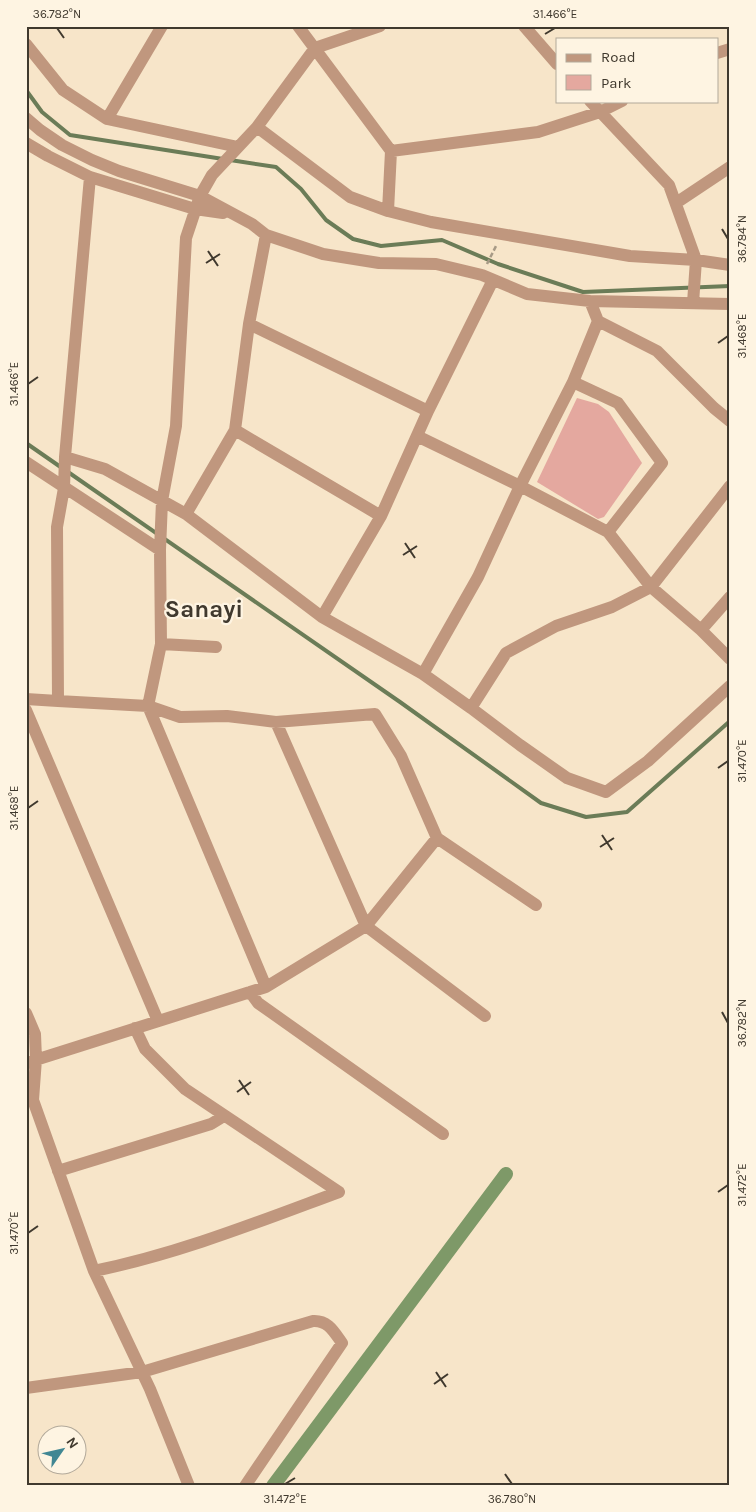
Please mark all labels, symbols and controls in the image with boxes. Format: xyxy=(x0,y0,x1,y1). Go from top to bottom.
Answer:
text: 36.782°N xyxy=(33,7,81,21)
text: 31.466°E xyxy=(533,7,577,21)
legend xyxy=(556,38,718,102)
text: Road xyxy=(601,48,636,66)
text: Park xyxy=(601,74,631,92)
text: 36.784°N xyxy=(735,215,749,263)
text: 31.468°E xyxy=(735,314,749,358)
text: 31.466°E xyxy=(7,362,21,406)
district label: Sanayi xyxy=(165,595,243,623)
text: 31.470°E xyxy=(735,739,749,783)
text: 31.468°E xyxy=(7,786,21,830)
text: 36.782°N xyxy=(735,999,749,1047)
text: 31.472°E xyxy=(735,1163,749,1207)
text: 31.470°E xyxy=(7,1211,21,1255)
north arrow xyxy=(38,1424,88,1474)
text: N xyxy=(63,1434,82,1452)
text: 31.472°E xyxy=(263,1492,307,1506)
text: 36.780°N xyxy=(488,1492,536,1506)

